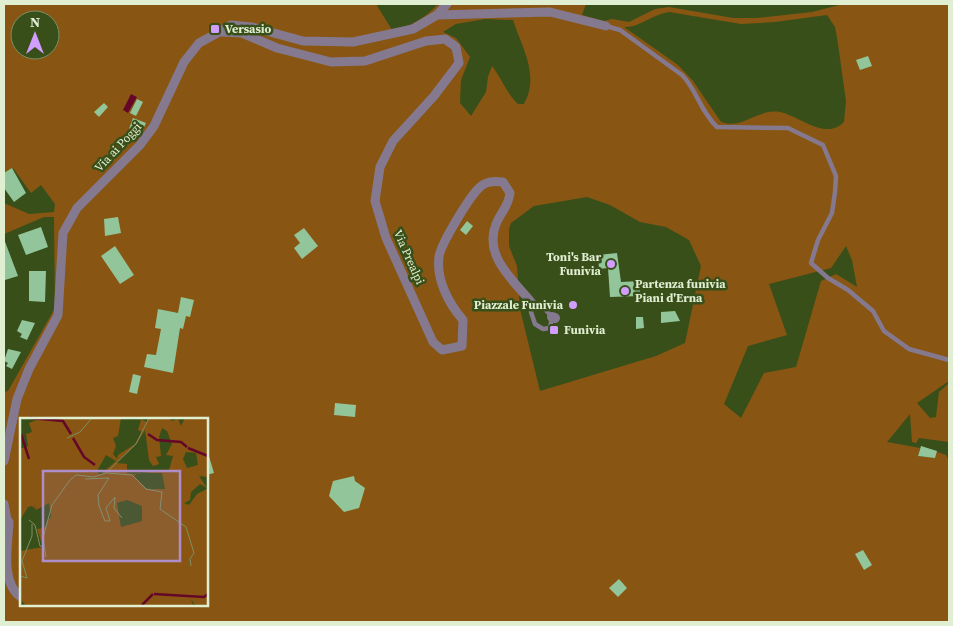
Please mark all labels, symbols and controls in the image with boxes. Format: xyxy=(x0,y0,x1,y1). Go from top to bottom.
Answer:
north arrow xyxy=(10,10,60,60)
text: N xyxy=(30,12,40,32)
place label: Versasio xyxy=(225,21,272,37)
marker: Versasio xyxy=(209,23,221,35)
street label: Via ai Poggi xyxy=(91,119,145,175)
street label: Via Prealpi xyxy=(390,227,428,287)
place label: Toni's Bar Funivia xyxy=(546,249,602,279)
marker: Toni's Bar Funivia xyxy=(605,258,617,270)
place label: Partenza funivia Piani d'Erna xyxy=(635,276,726,306)
marker: Partenza funivia Piani d'Erna xyxy=(619,285,631,297)
place label: Piazzale Funivia xyxy=(474,297,564,313)
marker: Piazzale Funivia xyxy=(567,299,579,311)
place label: Funivia xyxy=(564,322,606,338)
marker: Funivia xyxy=(548,324,560,336)
inset map xyxy=(20,418,208,606)

